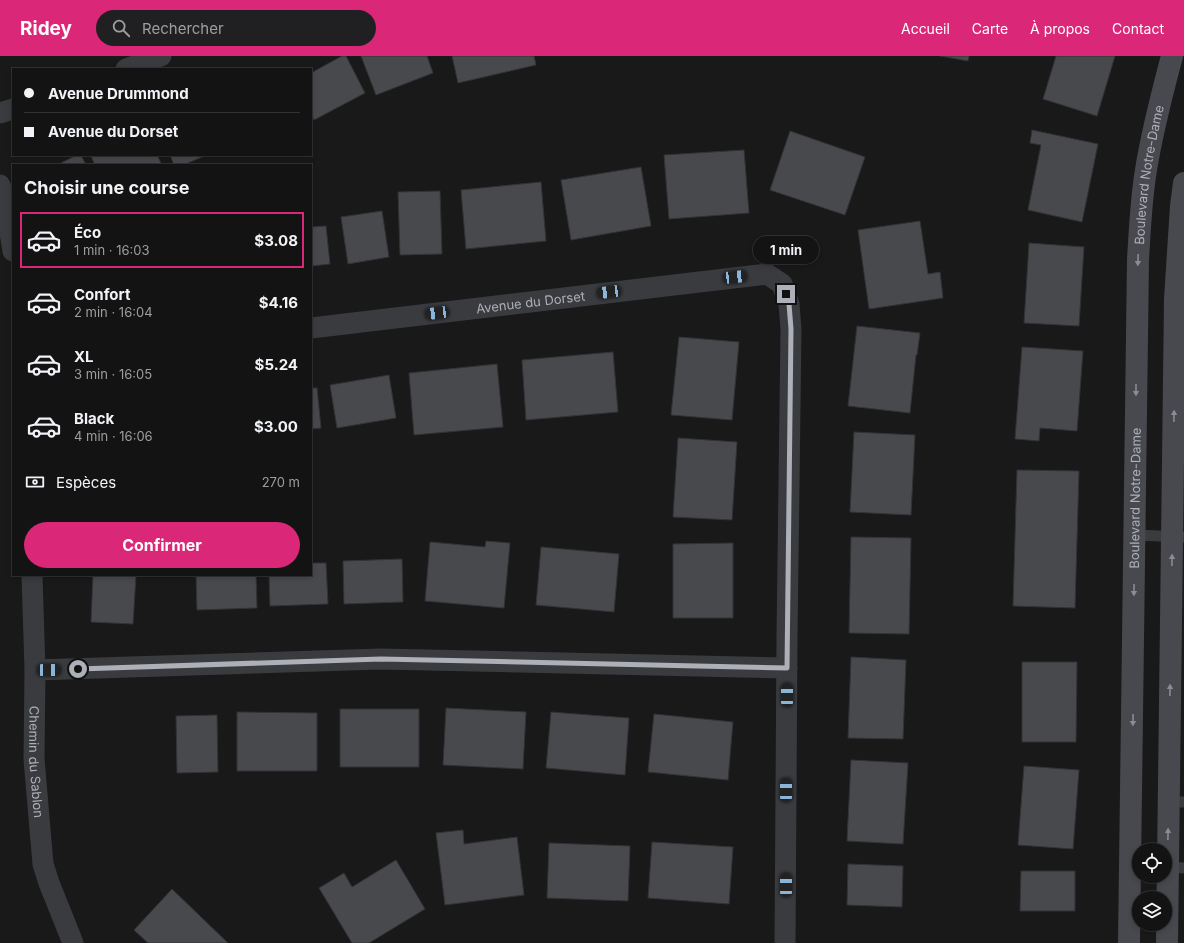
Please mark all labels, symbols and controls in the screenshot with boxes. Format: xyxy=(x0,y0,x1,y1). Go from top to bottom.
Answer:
search box xyxy=(96,10,376,46)
text: Ridey xyxy=(20,17,72,40)
icon: search xyxy=(110,17,132,39)
text: Rechercher xyxy=(142,19,224,38)
text: Accueil xyxy=(901,20,950,37)
text: Carte xyxy=(972,20,1008,37)
text: À propos xyxy=(1030,20,1090,37)
text: Contact xyxy=(1112,20,1164,37)
text: Avenue Drummond xyxy=(48,84,189,103)
street label: Boulevard Notre-Dame xyxy=(1131,103,1167,245)
text: Avenue du Dorset xyxy=(48,122,178,141)
text: Choisir une course xyxy=(24,177,189,198)
icon: car xyxy=(26,222,62,258)
text: Éco xyxy=(74,223,101,242)
text: $3.08 xyxy=(254,231,298,250)
callout: 1 min xyxy=(753,236,819,264)
text: 1 min · 16:03 xyxy=(74,242,150,258)
text: 1 min xyxy=(770,242,802,258)
one-way arrow xyxy=(1134,254,1141,266)
car xyxy=(722,270,748,284)
icon: car xyxy=(26,284,62,320)
text: Confort xyxy=(74,285,130,304)
car xyxy=(596,285,622,299)
route end xyxy=(777,285,795,303)
street label: Avenue du Dorset xyxy=(475,288,586,316)
text: $4.16 xyxy=(259,293,298,312)
text: 2 min · 16:04 xyxy=(74,304,153,320)
car xyxy=(424,306,450,320)
icon: car xyxy=(26,346,62,382)
text: XL xyxy=(74,347,94,366)
text: $5.24 xyxy=(255,355,298,374)
text: 3 min · 16:05 xyxy=(74,366,152,382)
one-way arrow xyxy=(1133,384,1139,397)
icon: car xyxy=(26,408,62,444)
text: Black xyxy=(74,409,114,428)
one-way arrow xyxy=(1171,409,1177,422)
text: $3.00 xyxy=(254,417,298,436)
street label: Boulevard Notre-Dame xyxy=(1126,427,1144,569)
text: 4 min · 16:06 xyxy=(74,428,153,444)
icon: cash xyxy=(24,471,46,493)
text: Espèces xyxy=(56,473,116,492)
text: 270 m xyxy=(262,474,300,490)
button: Confirmer xyxy=(24,522,300,568)
one-way arrow xyxy=(1169,553,1175,566)
one-way arrow xyxy=(1131,584,1137,597)
route start xyxy=(69,660,87,678)
car xyxy=(37,664,61,676)
car xyxy=(781,683,793,707)
one-way arrow xyxy=(1167,683,1173,696)
street label: Chemin du Sablon xyxy=(26,706,47,819)
one-way arrow xyxy=(1129,714,1136,726)
car xyxy=(780,778,792,802)
one-way arrow xyxy=(1165,827,1171,840)
map controls xyxy=(1132,843,1172,931)
button: locate xyxy=(1132,843,1172,883)
car xyxy=(780,873,792,897)
button: layers xyxy=(1132,891,1172,931)

